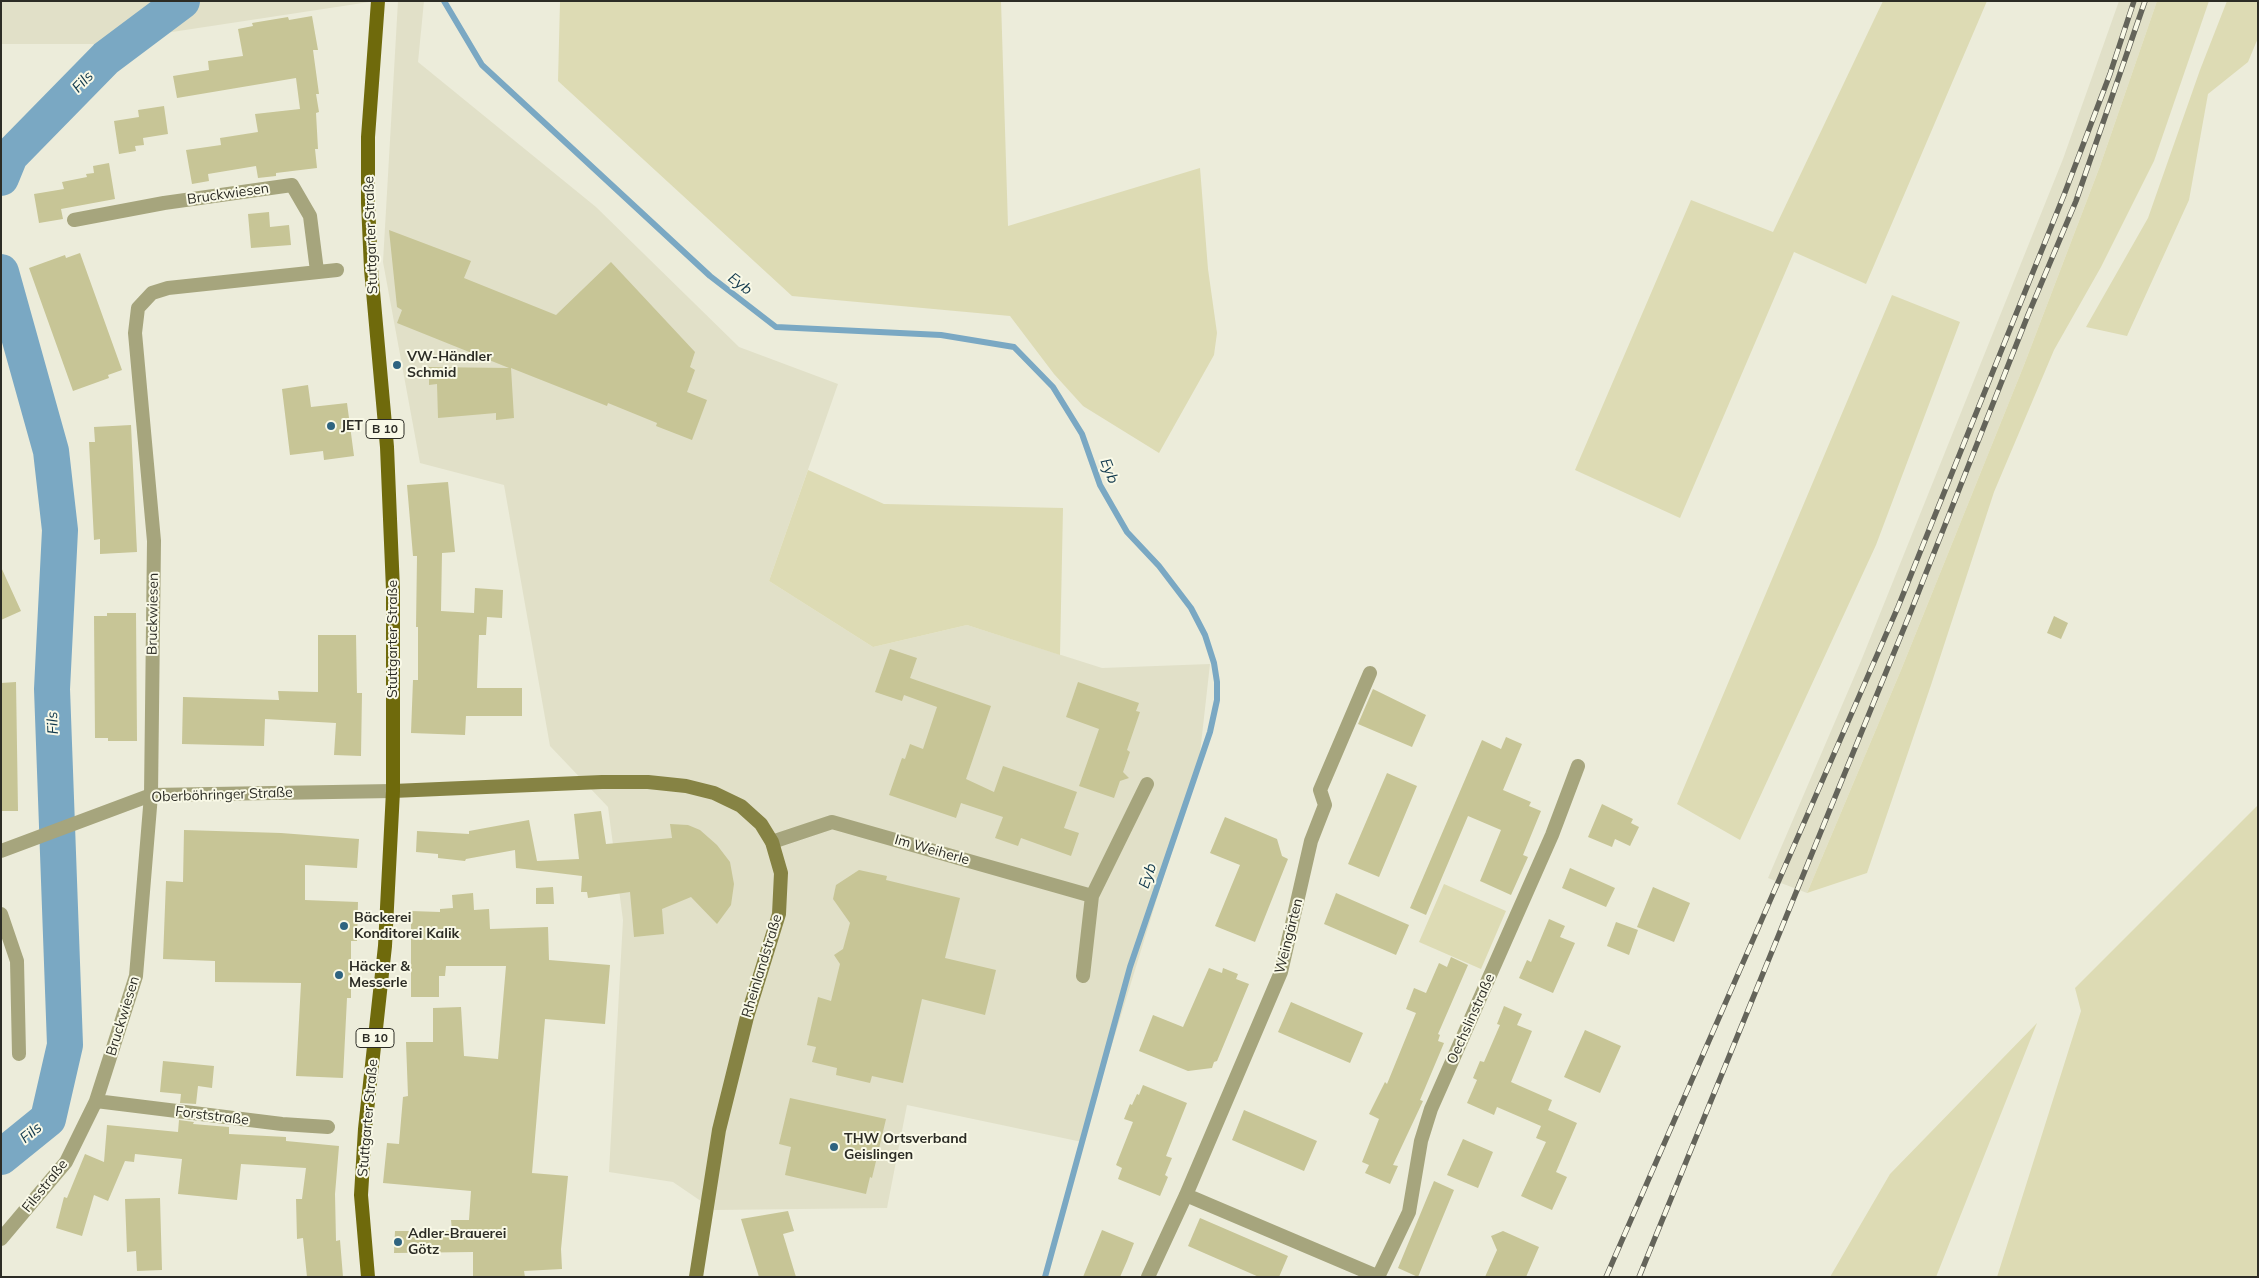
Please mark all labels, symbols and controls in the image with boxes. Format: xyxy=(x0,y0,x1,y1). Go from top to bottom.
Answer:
water label: Fils xyxy=(69,67,97,97)
street label: Stuttgarter Straße xyxy=(361,176,381,294)
street label: Bruckwiesen xyxy=(186,180,270,208)
water label: Eyb xyxy=(724,269,756,299)
place label: VW-Händler Schmid xyxy=(407,349,492,382)
marker: VW-Händler Schmid xyxy=(391,359,403,371)
place label: JET xyxy=(341,418,363,434)
road number: B 10 xyxy=(366,419,404,438)
marker: JET xyxy=(325,420,337,432)
water label: Eyb xyxy=(1096,456,1122,486)
street label: Bruckwiesen xyxy=(144,573,162,655)
street label: Stuttgarter Straße xyxy=(385,580,401,698)
water label: Fils xyxy=(44,711,62,735)
street label: Oberböhringer Straße xyxy=(151,784,293,806)
street label: Im Weiherle xyxy=(893,831,971,869)
water label: Eyb xyxy=(1135,861,1161,891)
street label: Weingärten xyxy=(1272,897,1306,975)
place label: Bäckerei Konditorei Kalik xyxy=(354,910,459,942)
street label: Rheinlandstraße xyxy=(738,912,786,1020)
marker: Bäckerei Konditorei Kalik xyxy=(338,920,350,932)
place label: Häcker & Messerle xyxy=(349,959,410,992)
marker: Häcker & Messerle xyxy=(333,969,345,981)
street label: Oechslinstraße xyxy=(1444,971,1498,1067)
street label: Bruckwiesen xyxy=(103,974,143,1058)
road number: B 10 xyxy=(356,1028,394,1048)
street label: Stuttgarter Straße xyxy=(354,1058,382,1178)
street label: Forststraße xyxy=(174,1103,250,1129)
water label: Fils xyxy=(16,1119,46,1147)
place label: THW Ortsverband Geislingen xyxy=(844,1131,967,1164)
marker: THW Ortsverband Geislingen xyxy=(828,1141,840,1153)
street label: Filsstraße xyxy=(19,1156,71,1216)
place label: Adler-Brauerei Götz xyxy=(408,1226,506,1258)
marker: Adler-Brauerei Götz xyxy=(392,1236,404,1248)

